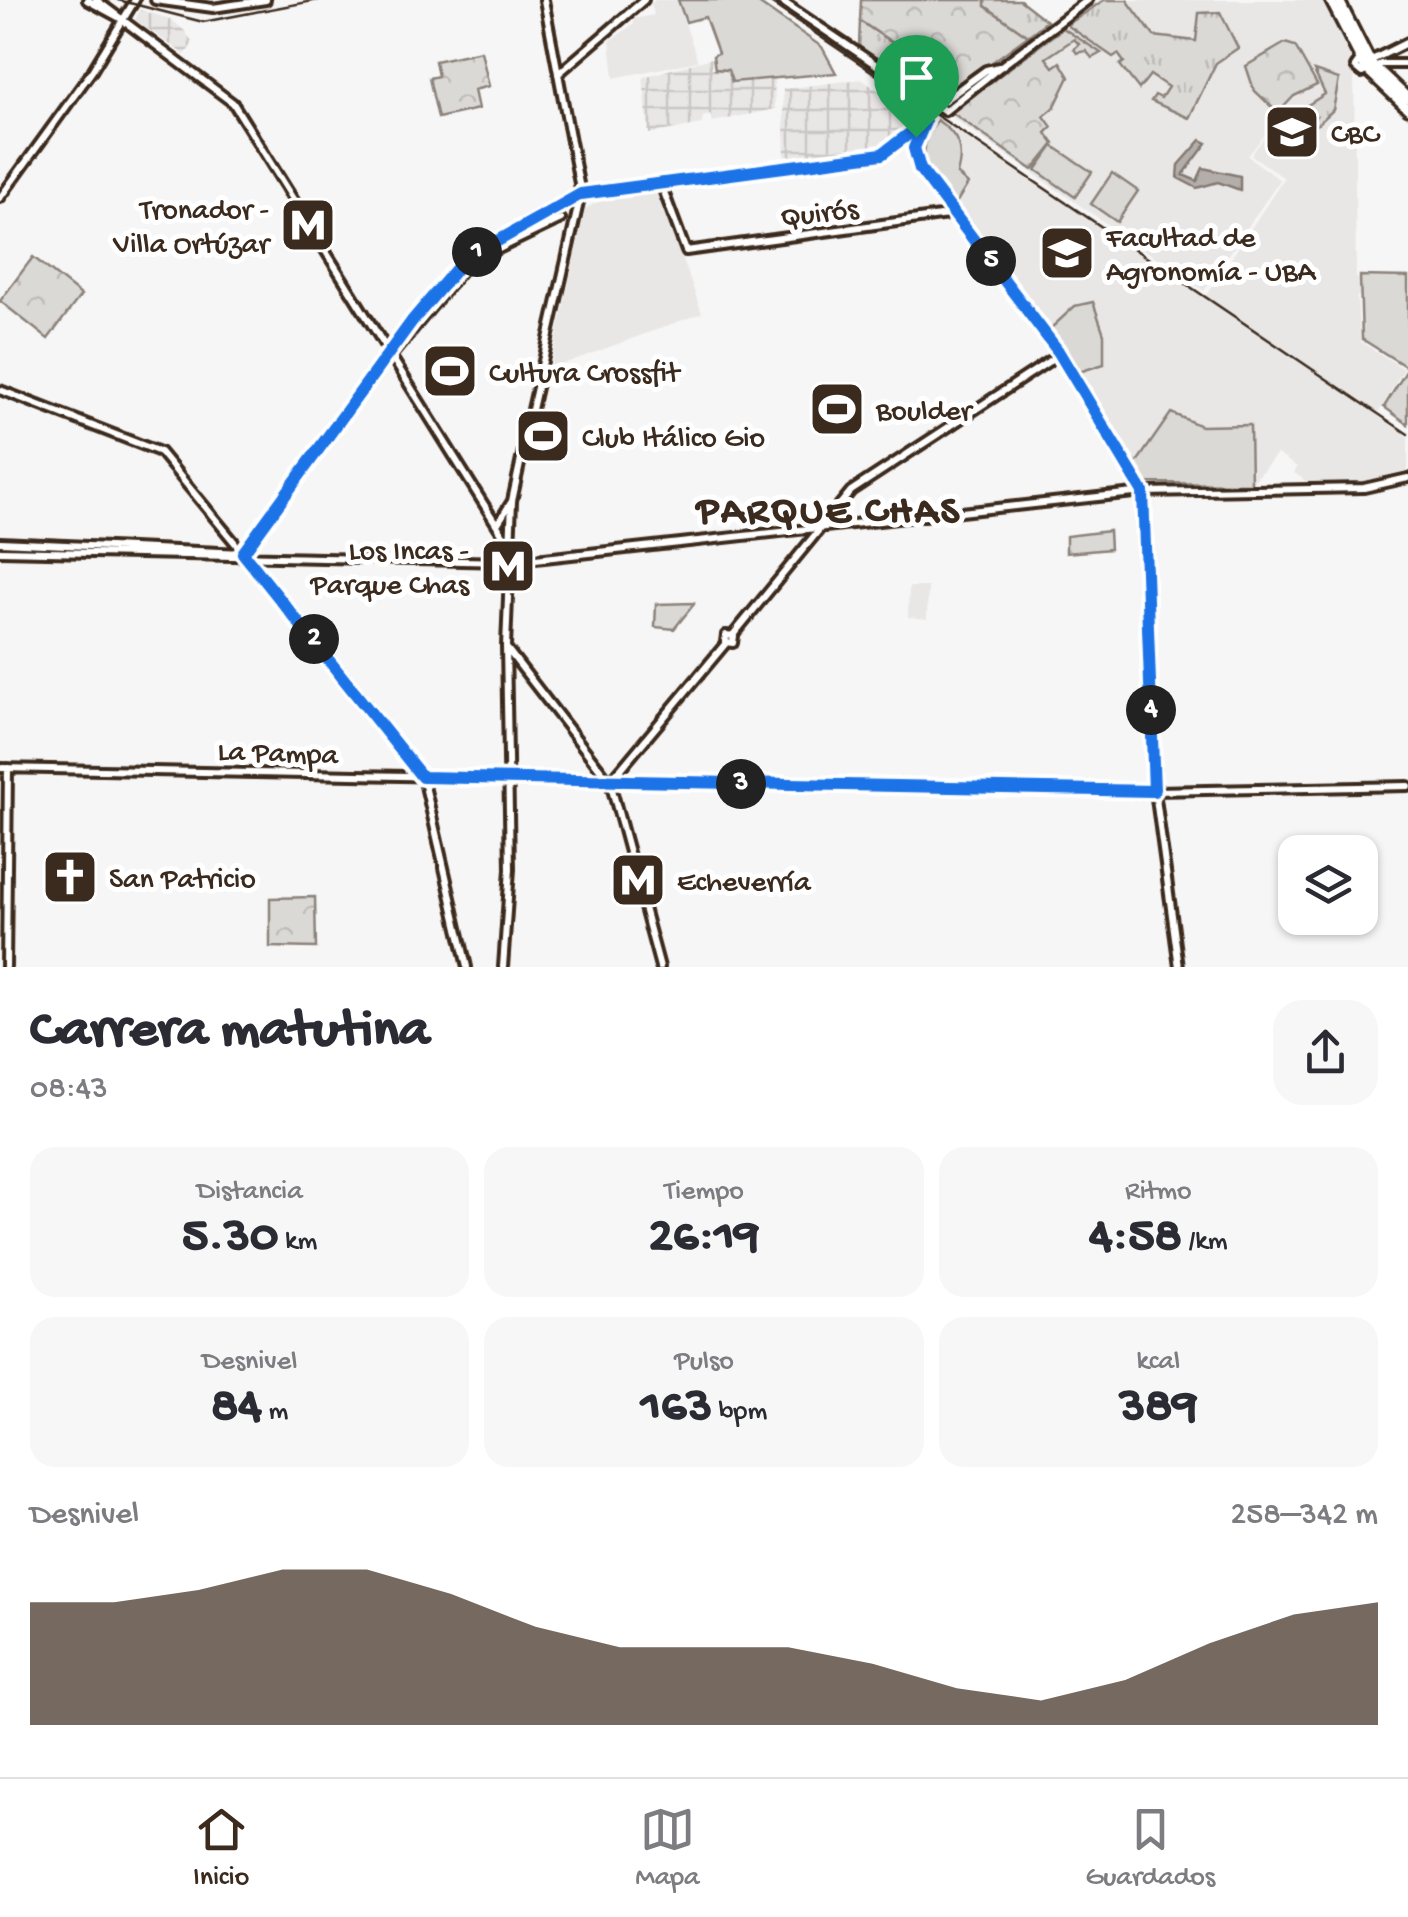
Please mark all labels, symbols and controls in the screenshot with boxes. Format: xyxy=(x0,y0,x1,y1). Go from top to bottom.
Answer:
pin xyxy=(874,35,959,138)
icon: arrive xyxy=(889,50,944,105)
school or university icon: CBC xyxy=(1262,102,1322,162)
place label: CBC xyxy=(1331,119,1381,154)
street label: Quirós xyxy=(779,193,861,238)
place label: Tronador - Villa Ortúzar xyxy=(112,195,271,264)
metro station icon: Tronador - Villa Ortúzar xyxy=(278,195,338,255)
school or university icon: Facultad de Agronomía - UBA xyxy=(1037,223,1097,283)
place label: Facultad de Agronomía - UBA xyxy=(1105,223,1317,292)
pin: 1 xyxy=(452,227,502,277)
text: 1 xyxy=(471,235,483,268)
pin: 5 xyxy=(966,236,1016,286)
text: 5 xyxy=(984,244,998,277)
sports icon: Cultura Crossfit xyxy=(420,341,480,401)
place label: Cultura Crossfit xyxy=(489,358,682,393)
sports icon: Boulder xyxy=(807,379,867,439)
place label: Boulder xyxy=(875,396,974,431)
sports icon: Club Itálico Gio xyxy=(513,406,573,466)
place label: Club Itálico Gio xyxy=(582,423,765,458)
district label: PARQUE CHAS xyxy=(694,490,962,537)
place label: Los Incas - Parque Chas xyxy=(309,536,470,605)
metro station icon: Los Incas - Parque Chas xyxy=(478,536,538,596)
pin: 2 xyxy=(289,614,339,664)
text: 2 xyxy=(307,622,321,655)
pin: 4 xyxy=(1126,685,1176,735)
text: 4 xyxy=(1144,693,1158,726)
street label: La Pampa xyxy=(217,736,340,775)
pin: 3 xyxy=(716,759,766,809)
text: 3 xyxy=(734,767,748,800)
map controls xyxy=(1278,835,1378,935)
button: layers xyxy=(1278,835,1378,935)
church icon: San Patricio xyxy=(40,847,100,907)
metro station icon: Echeverría xyxy=(608,850,668,910)
place label: San Patricio xyxy=(109,864,256,899)
place label: Echeverría xyxy=(677,867,812,902)
button: share xyxy=(1273,1000,1378,1105)
text: Carrera matutina xyxy=(30,1001,430,1065)
text: 08:43 xyxy=(30,1071,108,1109)
text: Distancia xyxy=(197,1176,303,1209)
text: Tiempo xyxy=(664,1176,744,1209)
text: Ritmo xyxy=(1125,1176,1192,1209)
text: 5.30 xyxy=(182,1209,278,1268)
text: 26:19 xyxy=(649,1209,759,1268)
text: 4:58 xyxy=(1089,1209,1182,1268)
text: km xyxy=(278,1226,317,1259)
text: /km xyxy=(1182,1226,1228,1259)
text: Desnivel xyxy=(202,1346,297,1379)
text: Pulso xyxy=(674,1346,734,1379)
text: kcal xyxy=(1136,1346,1180,1379)
text: 84 xyxy=(211,1379,262,1438)
text: 163 xyxy=(641,1379,712,1438)
text: 389 xyxy=(1119,1379,1198,1438)
text: m xyxy=(262,1396,288,1429)
text: bpm xyxy=(712,1396,767,1429)
text: Desnivel xyxy=(30,1497,139,1535)
text: 258–342 m xyxy=(1231,1497,1378,1535)
tab: Inicio xyxy=(193,1802,249,1895)
tab: Mapa xyxy=(635,1802,700,1895)
tab: Guardados xyxy=(1086,1802,1215,1895)

